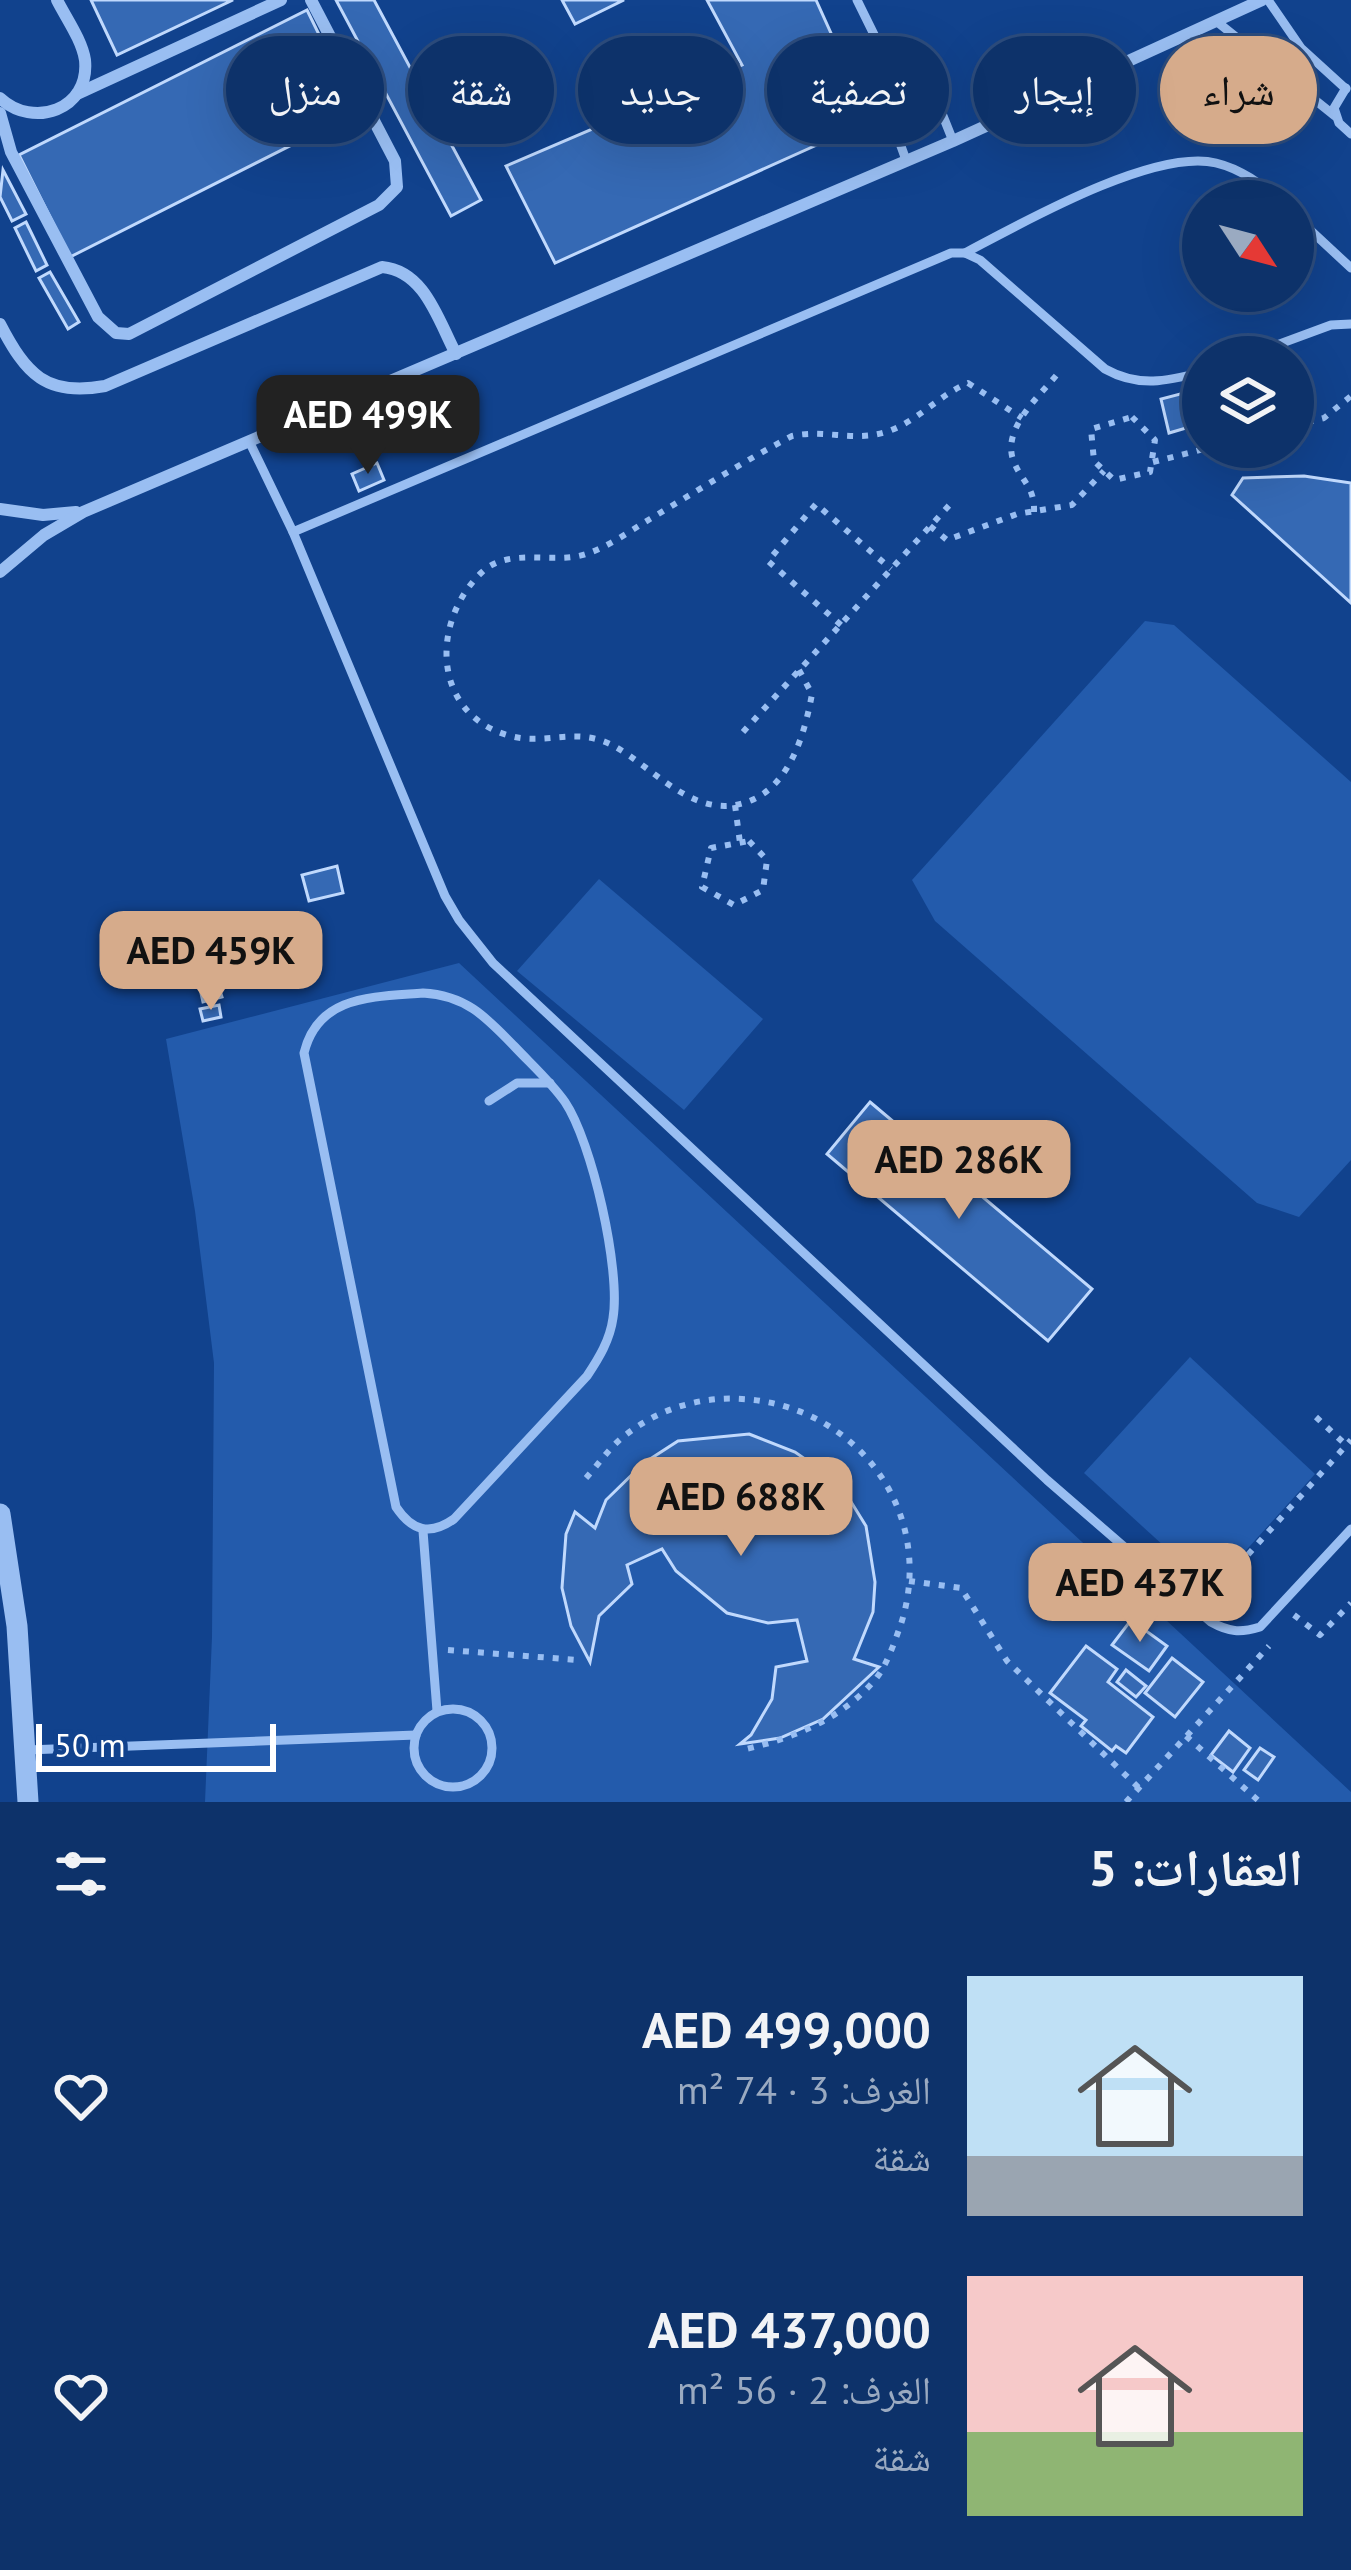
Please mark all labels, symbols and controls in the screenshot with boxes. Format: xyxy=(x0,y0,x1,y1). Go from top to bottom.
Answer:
chip: منزل xyxy=(226,36,384,144)
chip: شقة xyxy=(408,36,554,144)
chip: جديد xyxy=(578,36,743,144)
chip: تصفية xyxy=(767,36,949,144)
chip: إيجار xyxy=(973,36,1136,144)
chip: شراء xyxy=(1160,36,1317,144)
north arrow xyxy=(1182,180,1314,312)
map controls xyxy=(1182,180,1314,468)
button: layers xyxy=(1182,336,1314,468)
pin: AED 499K xyxy=(244,375,492,477)
text: AED 499K xyxy=(283,388,453,439)
pin: AED 459K xyxy=(87,911,335,1013)
text: AED 459K xyxy=(126,924,296,975)
pin: AED 286K xyxy=(835,1120,1083,1222)
text: AED 286K xyxy=(874,1133,1044,1184)
pin: AED 688K xyxy=(617,1457,865,1559)
text: AED 688K xyxy=(656,1470,826,1521)
pin: AED 437K xyxy=(1016,1543,1264,1645)
text: AED 437K xyxy=(1055,1556,1225,1607)
scale bar xyxy=(36,1718,276,1771)
text: 50 m xyxy=(54,1723,126,1766)
text: العقارات: 5 xyxy=(1089,1834,1303,1900)
icon: filters xyxy=(48,1841,114,1907)
text: AED 499,000 xyxy=(642,1996,931,2062)
icon: home xyxy=(1063,2024,1207,2168)
icon: heart xyxy=(48,2063,114,2129)
text: الغرف: 3 · 74 m² xyxy=(677,2064,931,2115)
text: شقة xyxy=(873,2131,931,2182)
text: AED 437,000 xyxy=(648,2296,931,2362)
icon: home xyxy=(1063,2324,1207,2468)
icon: heart xyxy=(48,2363,114,2429)
text: الغرف: 2 · 56 m² xyxy=(677,2364,931,2415)
text: شقة xyxy=(873,2431,931,2482)

